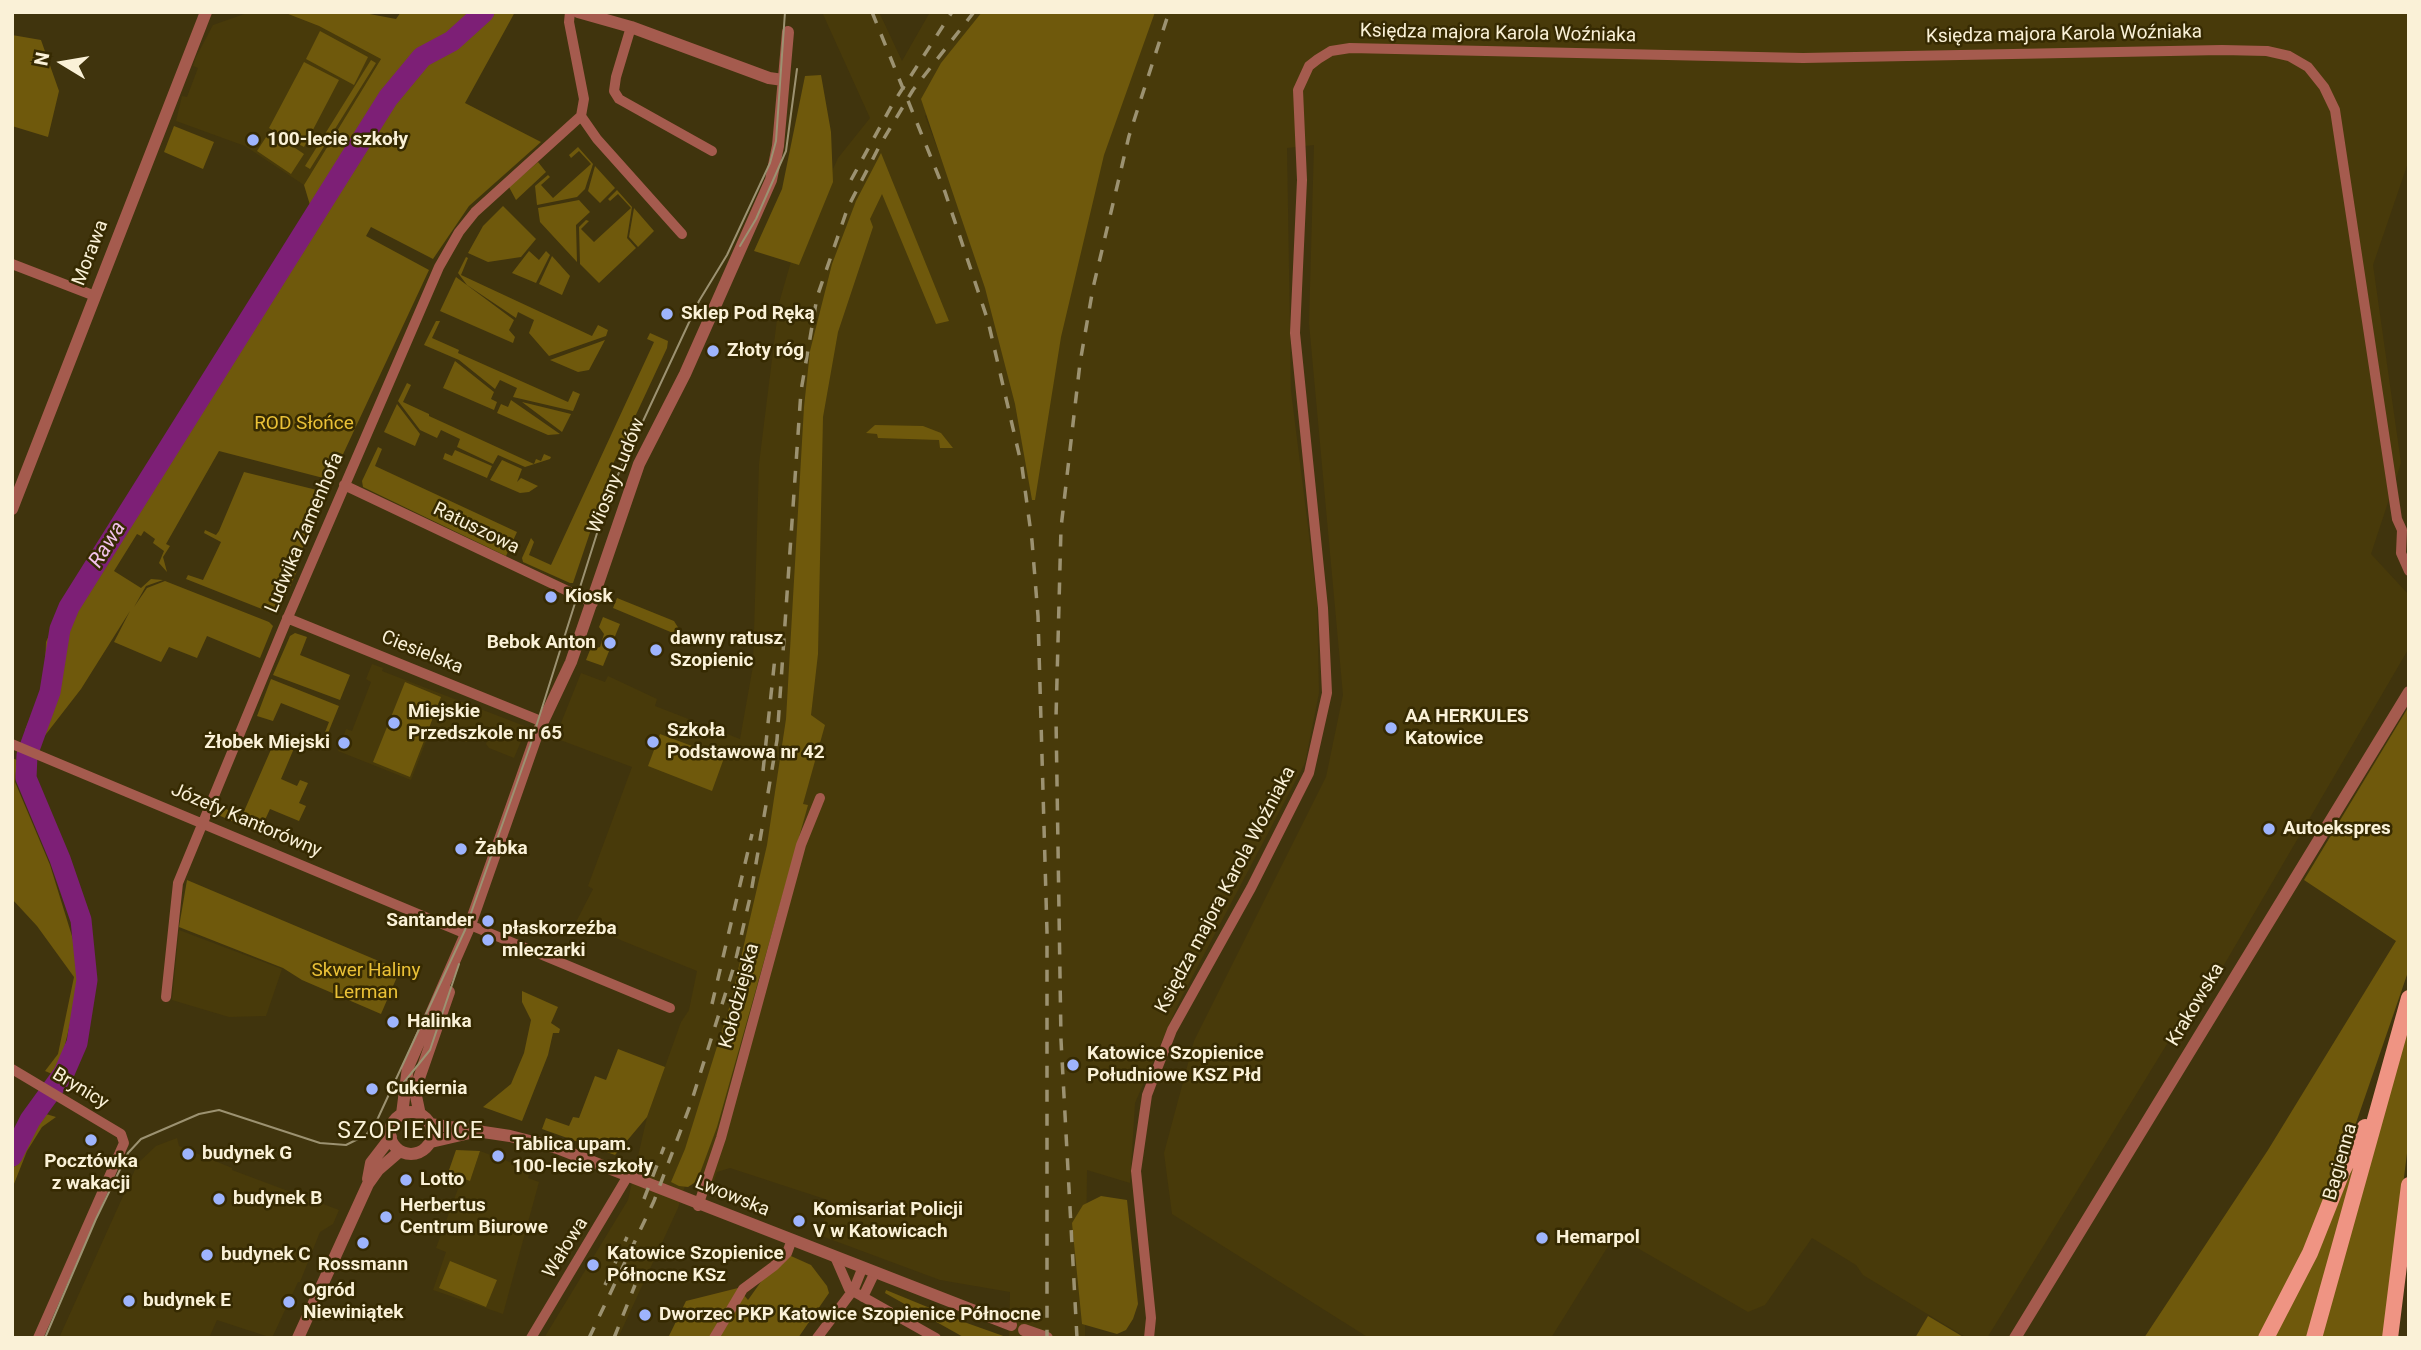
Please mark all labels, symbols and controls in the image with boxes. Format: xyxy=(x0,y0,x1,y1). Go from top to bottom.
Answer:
street label: Księdza majora Karola Woźniaka xyxy=(1360,20,1636,48)
street label: Księdza majora Karola Woźniaka xyxy=(1926,21,2202,49)
north arrow xyxy=(28,28,98,98)
text: N xyxy=(29,50,54,68)
place label: 100-lecie szkoły xyxy=(267,129,408,151)
marker: 100-lecie szkoły xyxy=(245,132,261,148)
street label: Morawa xyxy=(68,217,114,289)
place label: Sklep Pod Ręką xyxy=(681,303,815,325)
marker: Sklep Pod Ręką xyxy=(659,306,675,322)
place label: Złoty róg xyxy=(727,340,804,362)
marker: Złoty róg xyxy=(705,343,721,359)
park label: ROD Słońce xyxy=(254,413,354,435)
street label: Wiosny Ludów xyxy=(583,415,651,537)
street label: Ludwika Zamenhofa xyxy=(261,449,349,617)
street label: Ratuszowa xyxy=(429,498,523,560)
water label: Rawa xyxy=(84,517,132,573)
place label: Kiosk xyxy=(565,586,613,608)
marker: Kiosk xyxy=(543,589,559,605)
street label: Ciesielska xyxy=(378,626,466,680)
place label: dawny ratusz Szopienic xyxy=(670,628,783,672)
place label: Bebok Anton xyxy=(487,632,596,654)
marker: Bebok Anton xyxy=(602,635,618,651)
marker: dawny ratusz Szopienic xyxy=(648,642,664,658)
place label: Miejskie Przedszkole nr 65 xyxy=(408,701,562,745)
place label: AA HERKULES Katowice xyxy=(1405,706,1529,750)
marker: Miejskie Przedszkole nr 65 xyxy=(386,715,402,731)
place label: Szkoła Podstawowa nr 42 xyxy=(667,720,825,764)
marker: AA HERKULES Katowice xyxy=(1383,720,1399,736)
place label: Żłobek Miejski xyxy=(204,732,330,754)
marker: Szkoła Podstawowa nr 42 xyxy=(645,734,661,750)
marker: Żłobek Miejski xyxy=(336,735,352,751)
street label: Księdza majora Karola Woźniaka xyxy=(1151,763,1301,1017)
street label: Józefy Kantorówny xyxy=(167,779,325,863)
place label: Autoekspres xyxy=(2283,818,2391,840)
marker: Autoekspres xyxy=(2261,821,2277,837)
place label: Żabka xyxy=(475,838,528,860)
marker: Żabka xyxy=(453,841,469,857)
place label: Santander xyxy=(386,910,474,932)
marker: Santander xyxy=(480,913,496,929)
place label: płaskorzeźba mleczarki xyxy=(502,918,617,962)
marker: płaskorzeźba mleczarki xyxy=(480,932,496,948)
street label: Kołodziejska xyxy=(715,941,765,1051)
street label: Krakowska xyxy=(2162,959,2230,1051)
park label: Skwer Haliny Lerman xyxy=(311,960,421,1004)
place label: Halinka xyxy=(407,1011,472,1033)
marker: Halinka xyxy=(385,1014,401,1030)
place label: Katowice Szopienice Południowe KSZ Płd xyxy=(1087,1043,1264,1087)
marker: Katowice Szopienice Południowe KSZ Płd xyxy=(1065,1057,1081,1073)
street label: Brynicy xyxy=(48,1063,112,1115)
place label: Cukiernia xyxy=(386,1078,467,1100)
marker: Cukiernia xyxy=(364,1081,380,1097)
district label: SZOPIENICE xyxy=(338,1118,484,1146)
street label: Bagienna xyxy=(2319,1121,2363,1203)
marker: Pocztówka z wakacji xyxy=(83,1132,99,1148)
place label: Tablica upam. 100-lecie szkoły xyxy=(512,1134,653,1178)
place label: budynek G xyxy=(202,1143,292,1165)
marker: budynek G xyxy=(180,1146,196,1162)
marker: Tablica upam. 100-lecie szkoły xyxy=(490,1148,506,1164)
place label: Pocztówka z wakacji xyxy=(44,1151,138,1195)
place label: Lotto xyxy=(420,1169,464,1191)
marker: Lotto xyxy=(398,1172,414,1188)
street label: Lwowska xyxy=(691,1172,773,1222)
place label: budynek B xyxy=(233,1188,322,1210)
marker: budynek B xyxy=(211,1191,227,1207)
place label: Herbertus Centrum Biurowe xyxy=(400,1195,548,1239)
place label: Komisariat Policji V w Katowicach xyxy=(813,1199,963,1243)
marker: Herbertus Centrum Biurowe xyxy=(378,1209,394,1225)
street label: Wałowa xyxy=(538,1213,594,1283)
marker: Komisariat Policji V w Katowicach xyxy=(791,1213,807,1229)
place label: Hemarpol xyxy=(1556,1227,1640,1249)
marker: Hemarpol xyxy=(1534,1230,1550,1246)
marker: Rossmann xyxy=(355,1235,371,1251)
place label: Katowice Szopienice Północne KSz xyxy=(607,1243,784,1287)
place label: budynek C xyxy=(221,1244,311,1266)
marker: budynek C xyxy=(199,1247,215,1263)
place label: Rossmann xyxy=(318,1254,408,1276)
marker: Katowice Szopienice Północne KSz xyxy=(585,1257,601,1273)
place label: Ogród Niewiniątek xyxy=(303,1280,403,1324)
place label: budynek E xyxy=(143,1290,231,1312)
marker: budynek E xyxy=(121,1293,137,1309)
marker: Ogród Niewiniątek xyxy=(281,1294,297,1310)
place label: Dworzec PKP Katowice Szopienice Północne xyxy=(659,1304,1041,1326)
marker: Dworzec PKP Katowice Szopienice Północne xyxy=(637,1307,653,1323)

